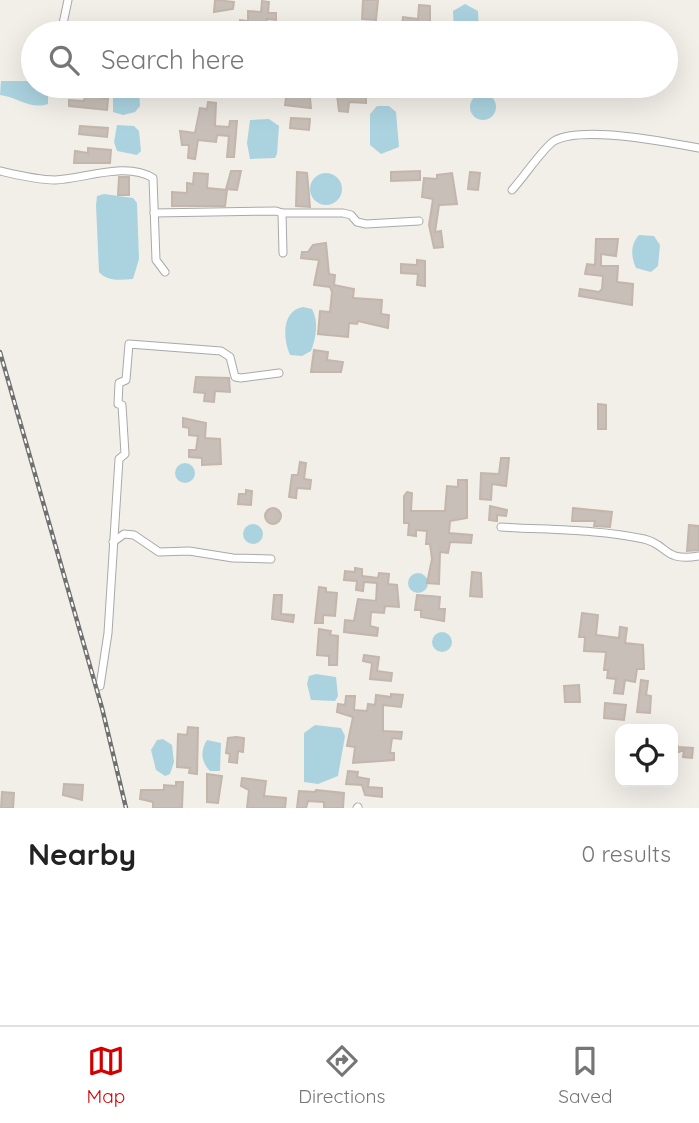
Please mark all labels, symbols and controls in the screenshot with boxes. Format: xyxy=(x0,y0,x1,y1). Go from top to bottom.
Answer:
search box xyxy=(21,21,678,98)
icon: search xyxy=(45,41,83,79)
text: Search here xyxy=(101,43,245,76)
map controls xyxy=(615,724,678,787)
button: locate xyxy=(615,724,678,787)
text: Nearby xyxy=(28,835,136,873)
text: 0 results xyxy=(582,839,671,868)
tab: Map xyxy=(87,1042,125,1108)
tab: Directions xyxy=(298,1042,385,1108)
tab: Saved xyxy=(558,1042,613,1108)

